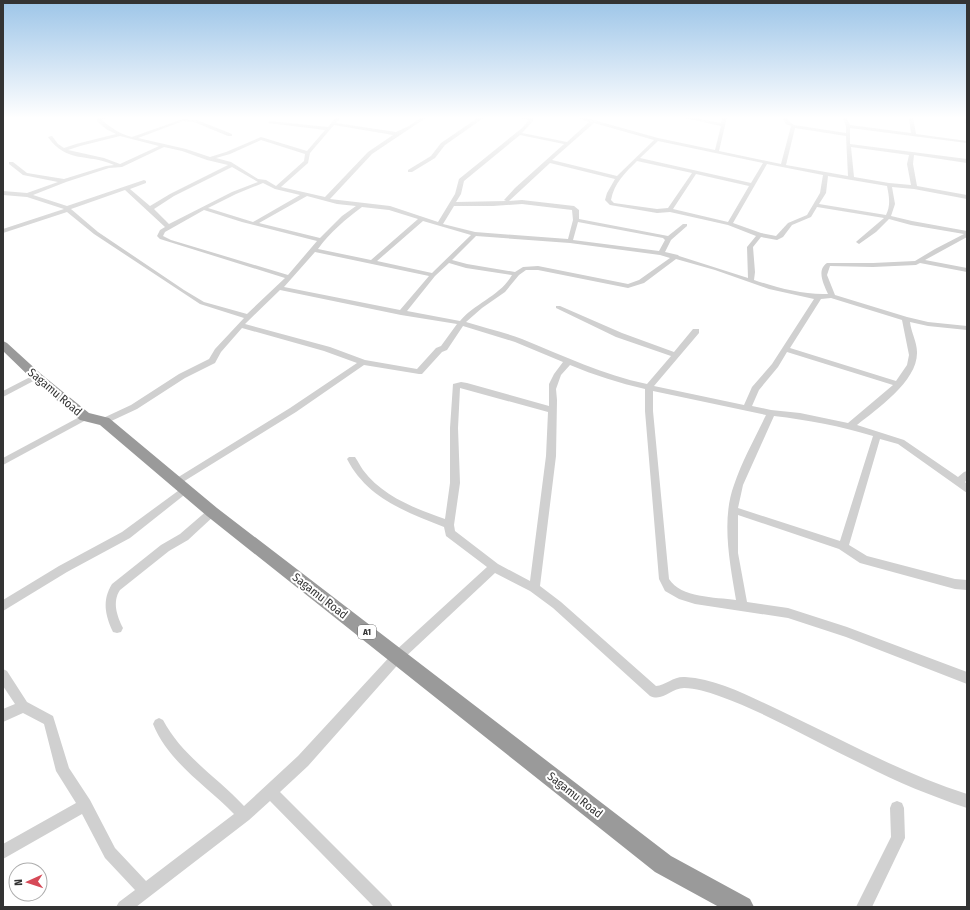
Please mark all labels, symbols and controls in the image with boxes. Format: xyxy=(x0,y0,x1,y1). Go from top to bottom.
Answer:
street label: Sagamu Road xyxy=(25,365,85,419)
street label: Sagamu Road xyxy=(290,570,350,622)
road number: A1 xyxy=(358,625,376,639)
street label: Sagamu Road xyxy=(545,769,605,821)
north arrow xyxy=(8,862,48,902)
text: N xyxy=(12,879,25,886)

